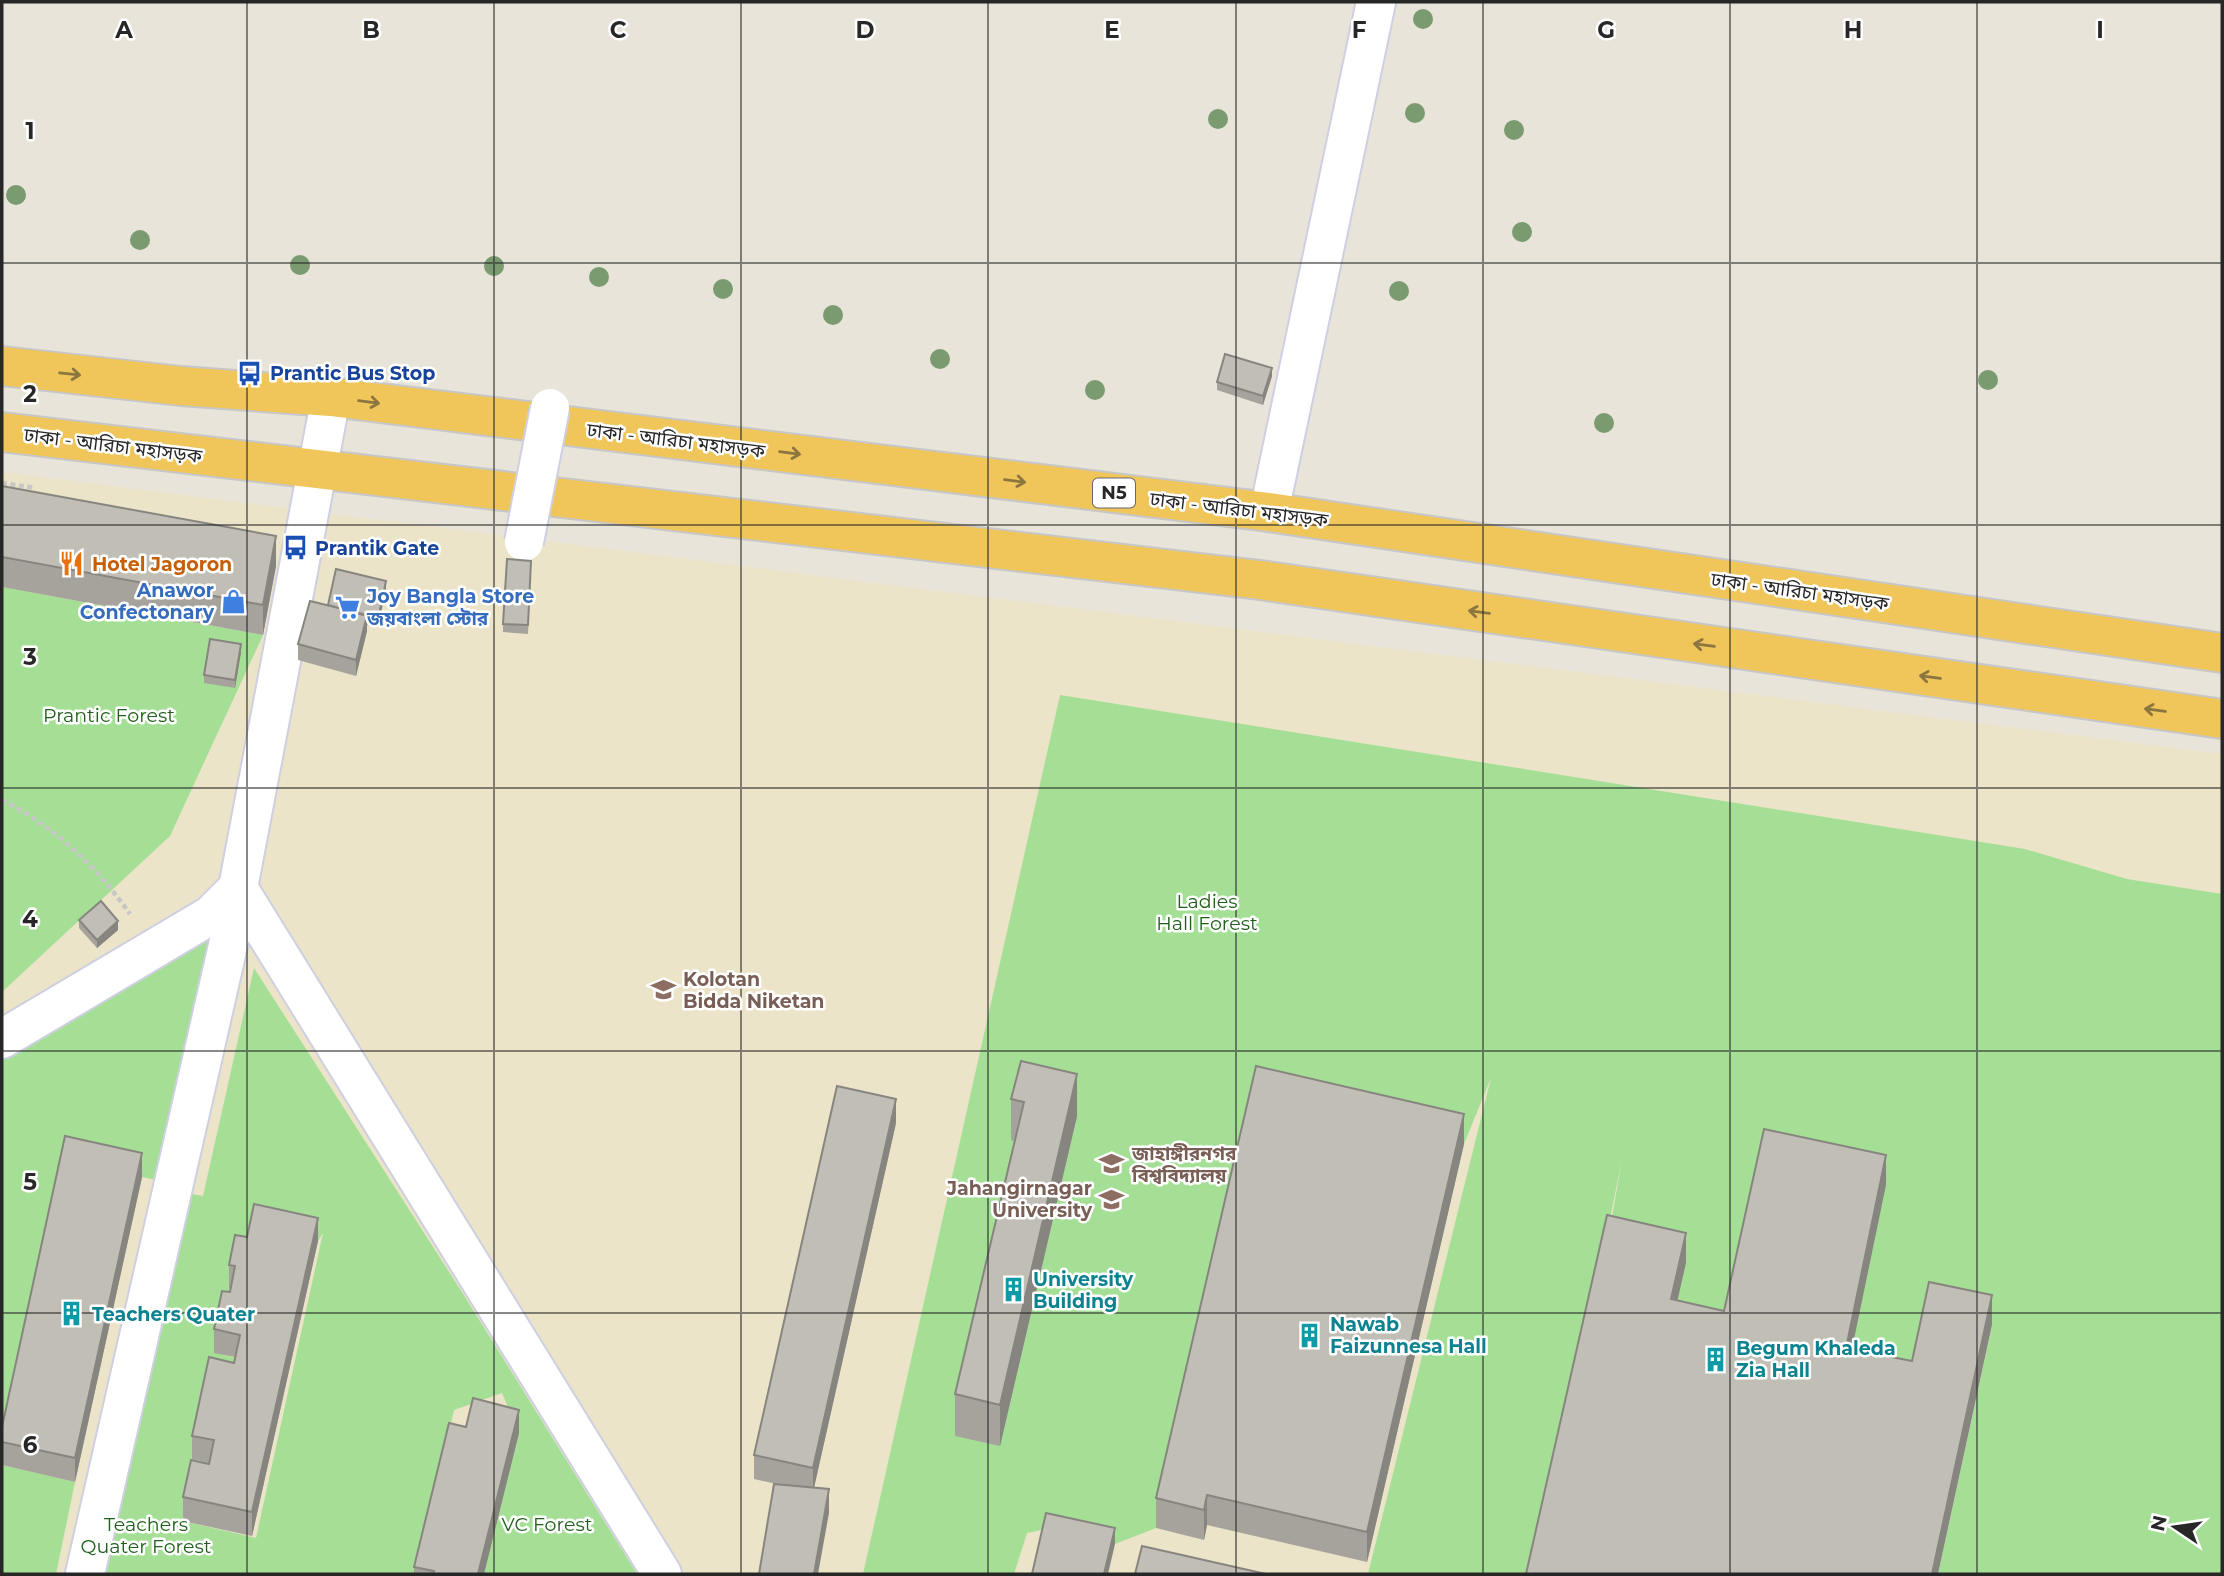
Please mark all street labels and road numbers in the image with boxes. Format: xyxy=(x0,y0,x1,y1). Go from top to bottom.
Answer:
street label: ঢাকা - আরিচা মহাসড়ক xyxy=(585,418,767,463)
street label: ঢাকা - আরিচা মহাসড়ক xyxy=(22,423,204,468)
road number: N5 xyxy=(1093,478,1135,508)
street label: ঢাকা - আরিচা মহাসড়ক xyxy=(1148,487,1330,532)
street label: ঢাকা - আরিচা মহাসড়ক xyxy=(1709,567,1891,615)

